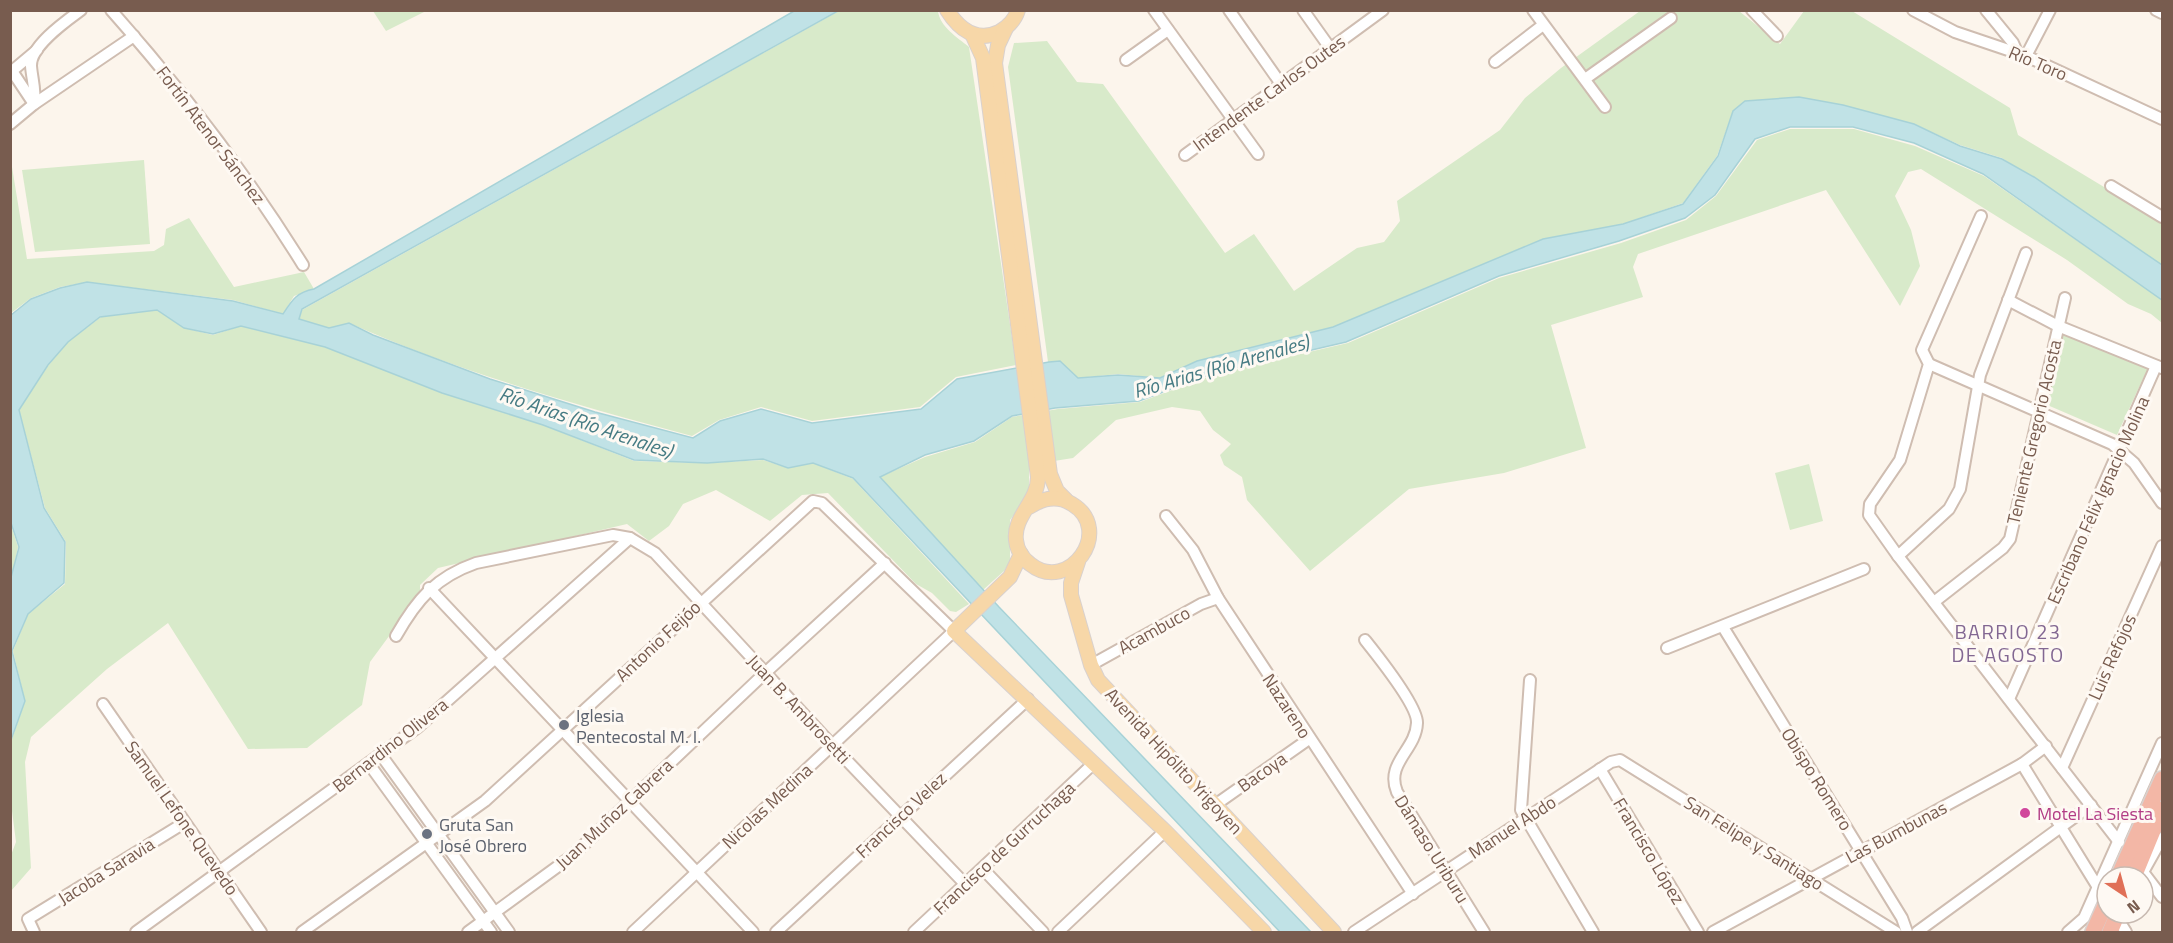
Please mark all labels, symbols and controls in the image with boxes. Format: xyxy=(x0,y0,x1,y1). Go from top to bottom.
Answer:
street label: Intendente Carlos Outes xyxy=(1187,28,1351,158)
street label: Río Toro xyxy=(2004,39,2072,87)
street label: Fortín Atenor Sánchez xyxy=(150,60,272,210)
water label: Río Arias (Río Arenales) xyxy=(1130,326,1314,406)
street label: Teniente Gregorio Acosta xyxy=(2000,337,2068,527)
water label: Río Arias (Río Arenales) xyxy=(495,378,678,467)
street label: Escribano Félix Ignacio Molina xyxy=(2040,392,2156,608)
street label: Antonio Feijóo xyxy=(609,594,707,688)
street label: Acambuco xyxy=(1113,599,1195,661)
street label: Luis Refojos xyxy=(2081,610,2143,704)
district label: BARRIO 23 DE AGOSTO xyxy=(1951,616,2065,670)
street label: Juan B. Ambrosetti xyxy=(741,648,857,770)
street label: Nazareno xyxy=(1256,668,1318,744)
street label: Avenida Hipólito Yrigoyen xyxy=(1099,682,1249,840)
street label: Bernardino Olivera xyxy=(326,691,454,799)
place label: Iglesia Pentecostal M. I. xyxy=(576,702,701,750)
marker: Iglesia Pentecostal M. I. xyxy=(557,718,571,732)
street label: Obispo Romero xyxy=(1775,722,1859,836)
street label: Samuel Lefone Quevedo xyxy=(118,735,246,901)
street label: Bacoya xyxy=(1232,745,1292,799)
street label: Juan Muñoz Cabrera xyxy=(549,752,679,876)
street label: Nicolas Medina xyxy=(716,757,818,855)
street label: Francisco Velez xyxy=(849,766,953,864)
street label: Francisco de Gurruchaga xyxy=(927,775,1081,921)
street label: Manuel Abdo xyxy=(1463,789,1561,865)
street label: San Felipe y Santiago xyxy=(1679,789,1829,897)
street label: Dámaso Uriburu xyxy=(1388,790,1476,908)
street label: Francisco López xyxy=(1606,793,1692,909)
street label: Las Bumbunas xyxy=(1840,794,1952,870)
place label: Motel La Siesta xyxy=(2037,800,2153,827)
marker: Motel La Siesta xyxy=(2018,806,2032,820)
place label: Gruta San José Obrero xyxy=(439,811,527,859)
marker: Gruta San José Obrero xyxy=(420,827,434,841)
street label: Jacoba Saravia xyxy=(52,831,160,911)
north arrow xyxy=(2095,865,2155,925)
text: N xyxy=(2122,894,2145,920)

